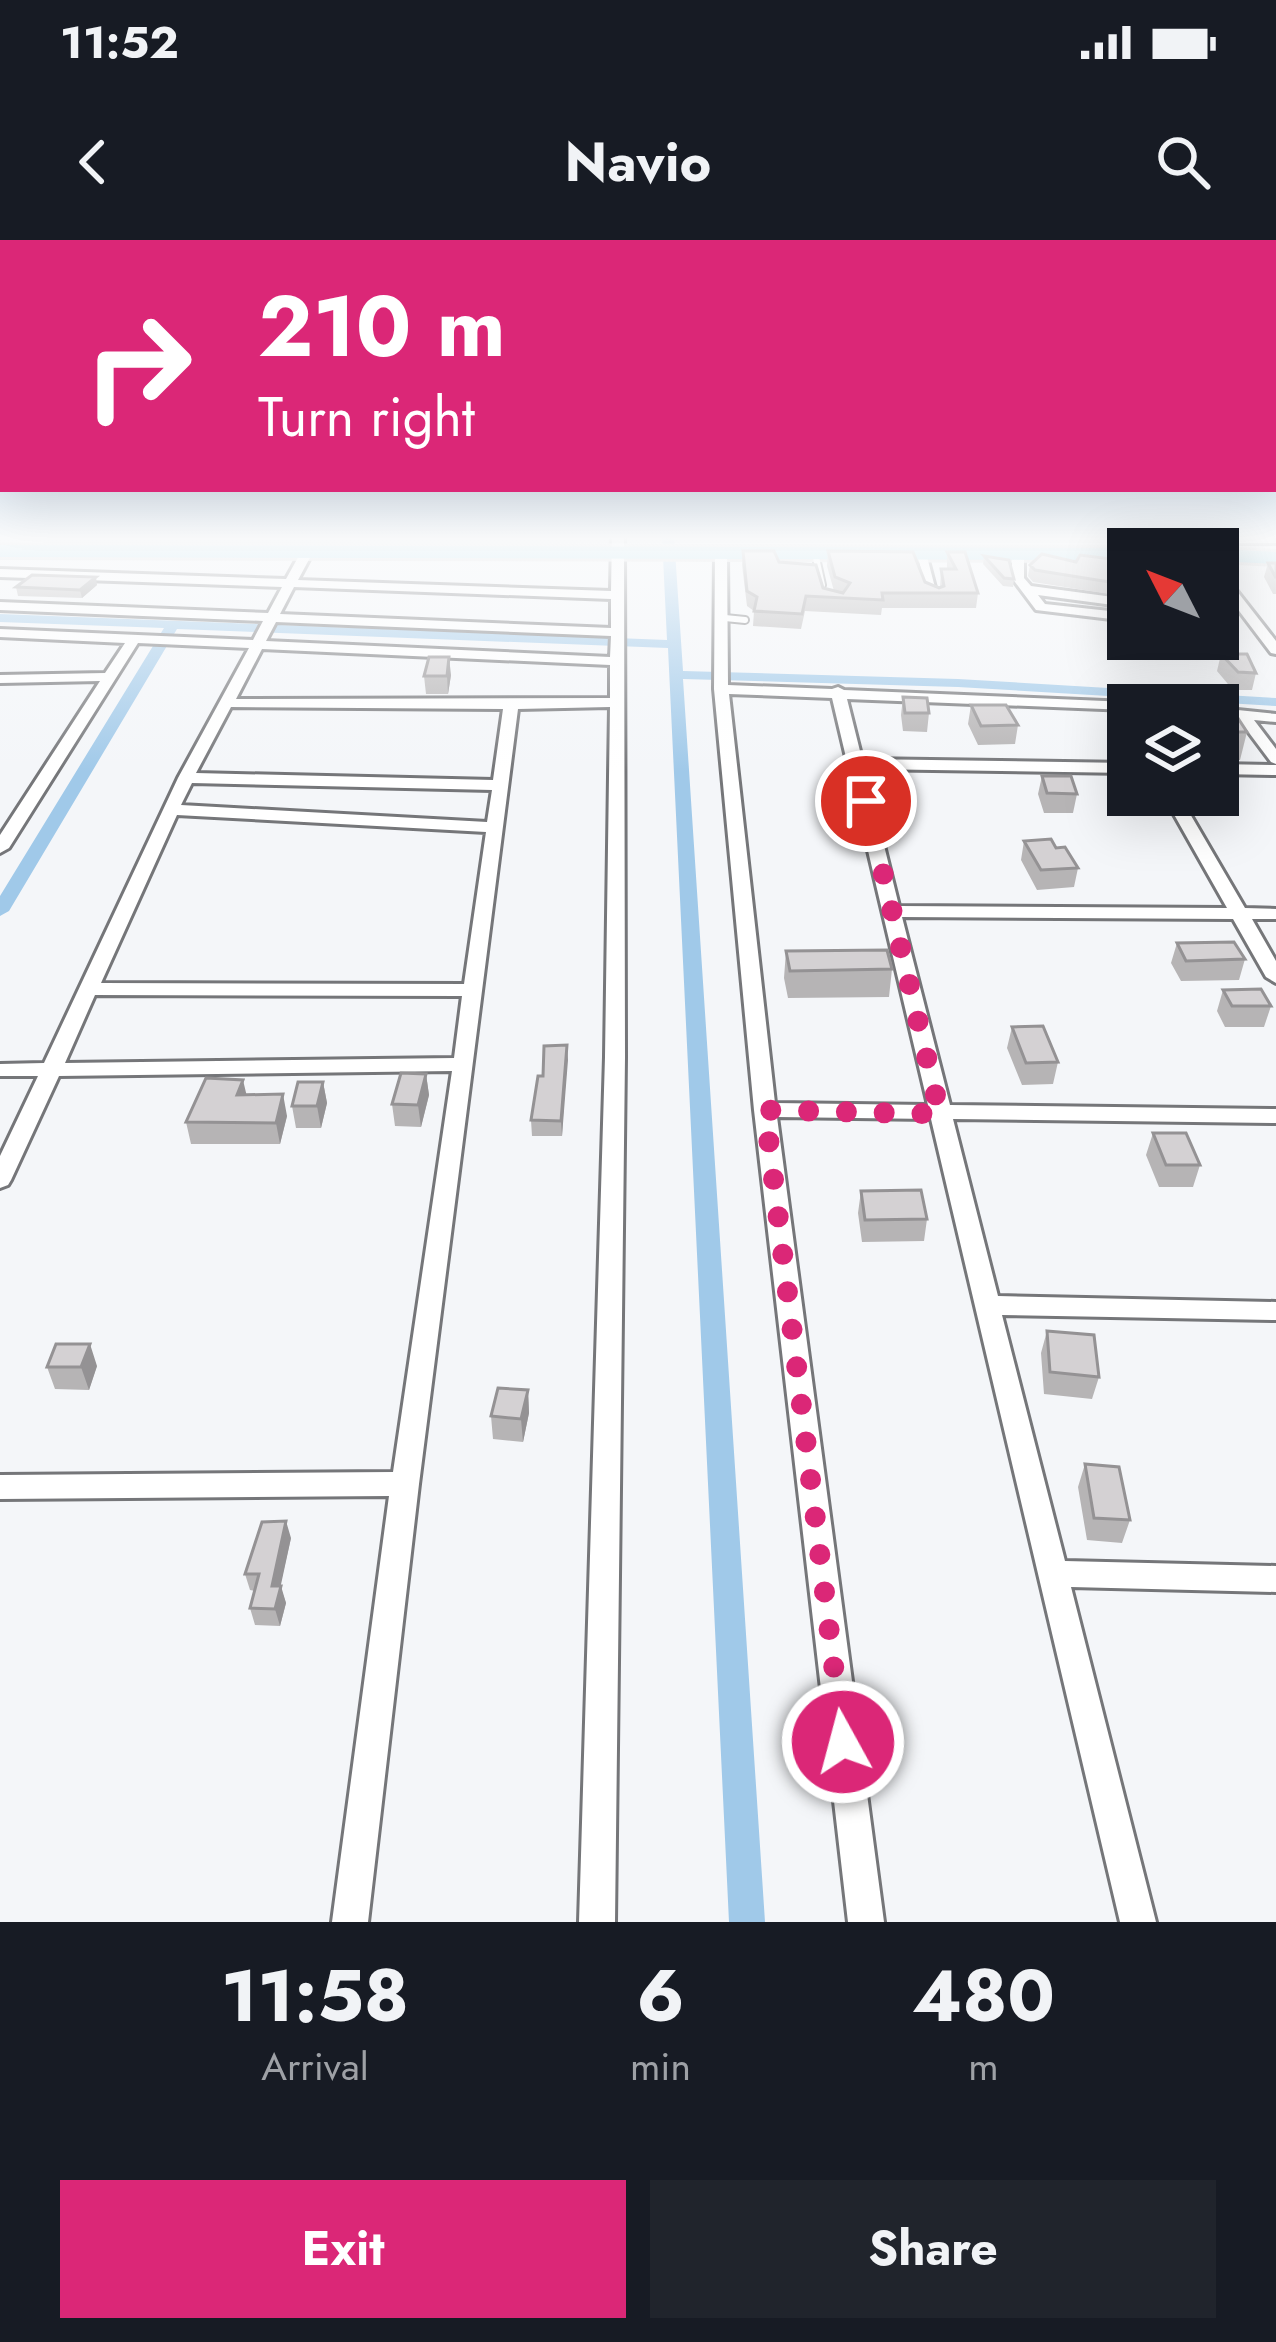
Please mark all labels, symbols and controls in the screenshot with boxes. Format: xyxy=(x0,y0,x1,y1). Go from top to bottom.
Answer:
text: 11:52 xyxy=(60,10,179,75)
text: Navio xyxy=(565,123,711,201)
icon: back xyxy=(60,129,126,195)
icon: search xyxy=(1150,129,1216,195)
text: 210 m xyxy=(258,266,506,388)
icon: right xyxy=(60,288,216,444)
text: Turn right xyxy=(258,378,475,456)
north arrow xyxy=(1107,528,1239,660)
map controls xyxy=(1107,528,1239,816)
button: layers xyxy=(1107,684,1239,816)
pin xyxy=(815,750,917,852)
icon: arrive xyxy=(833,768,899,834)
position arrow xyxy=(780,1679,906,1805)
text: 11:58 xyxy=(221,1944,409,2048)
text: 6 xyxy=(636,1944,685,2048)
text: 480 xyxy=(912,1944,1055,2048)
text: Arrival xyxy=(261,2038,369,2095)
text: min xyxy=(630,2038,691,2095)
text: m xyxy=(968,2038,999,2095)
button: Exit xyxy=(60,2180,626,2318)
button: Share xyxy=(650,2180,1216,2318)

